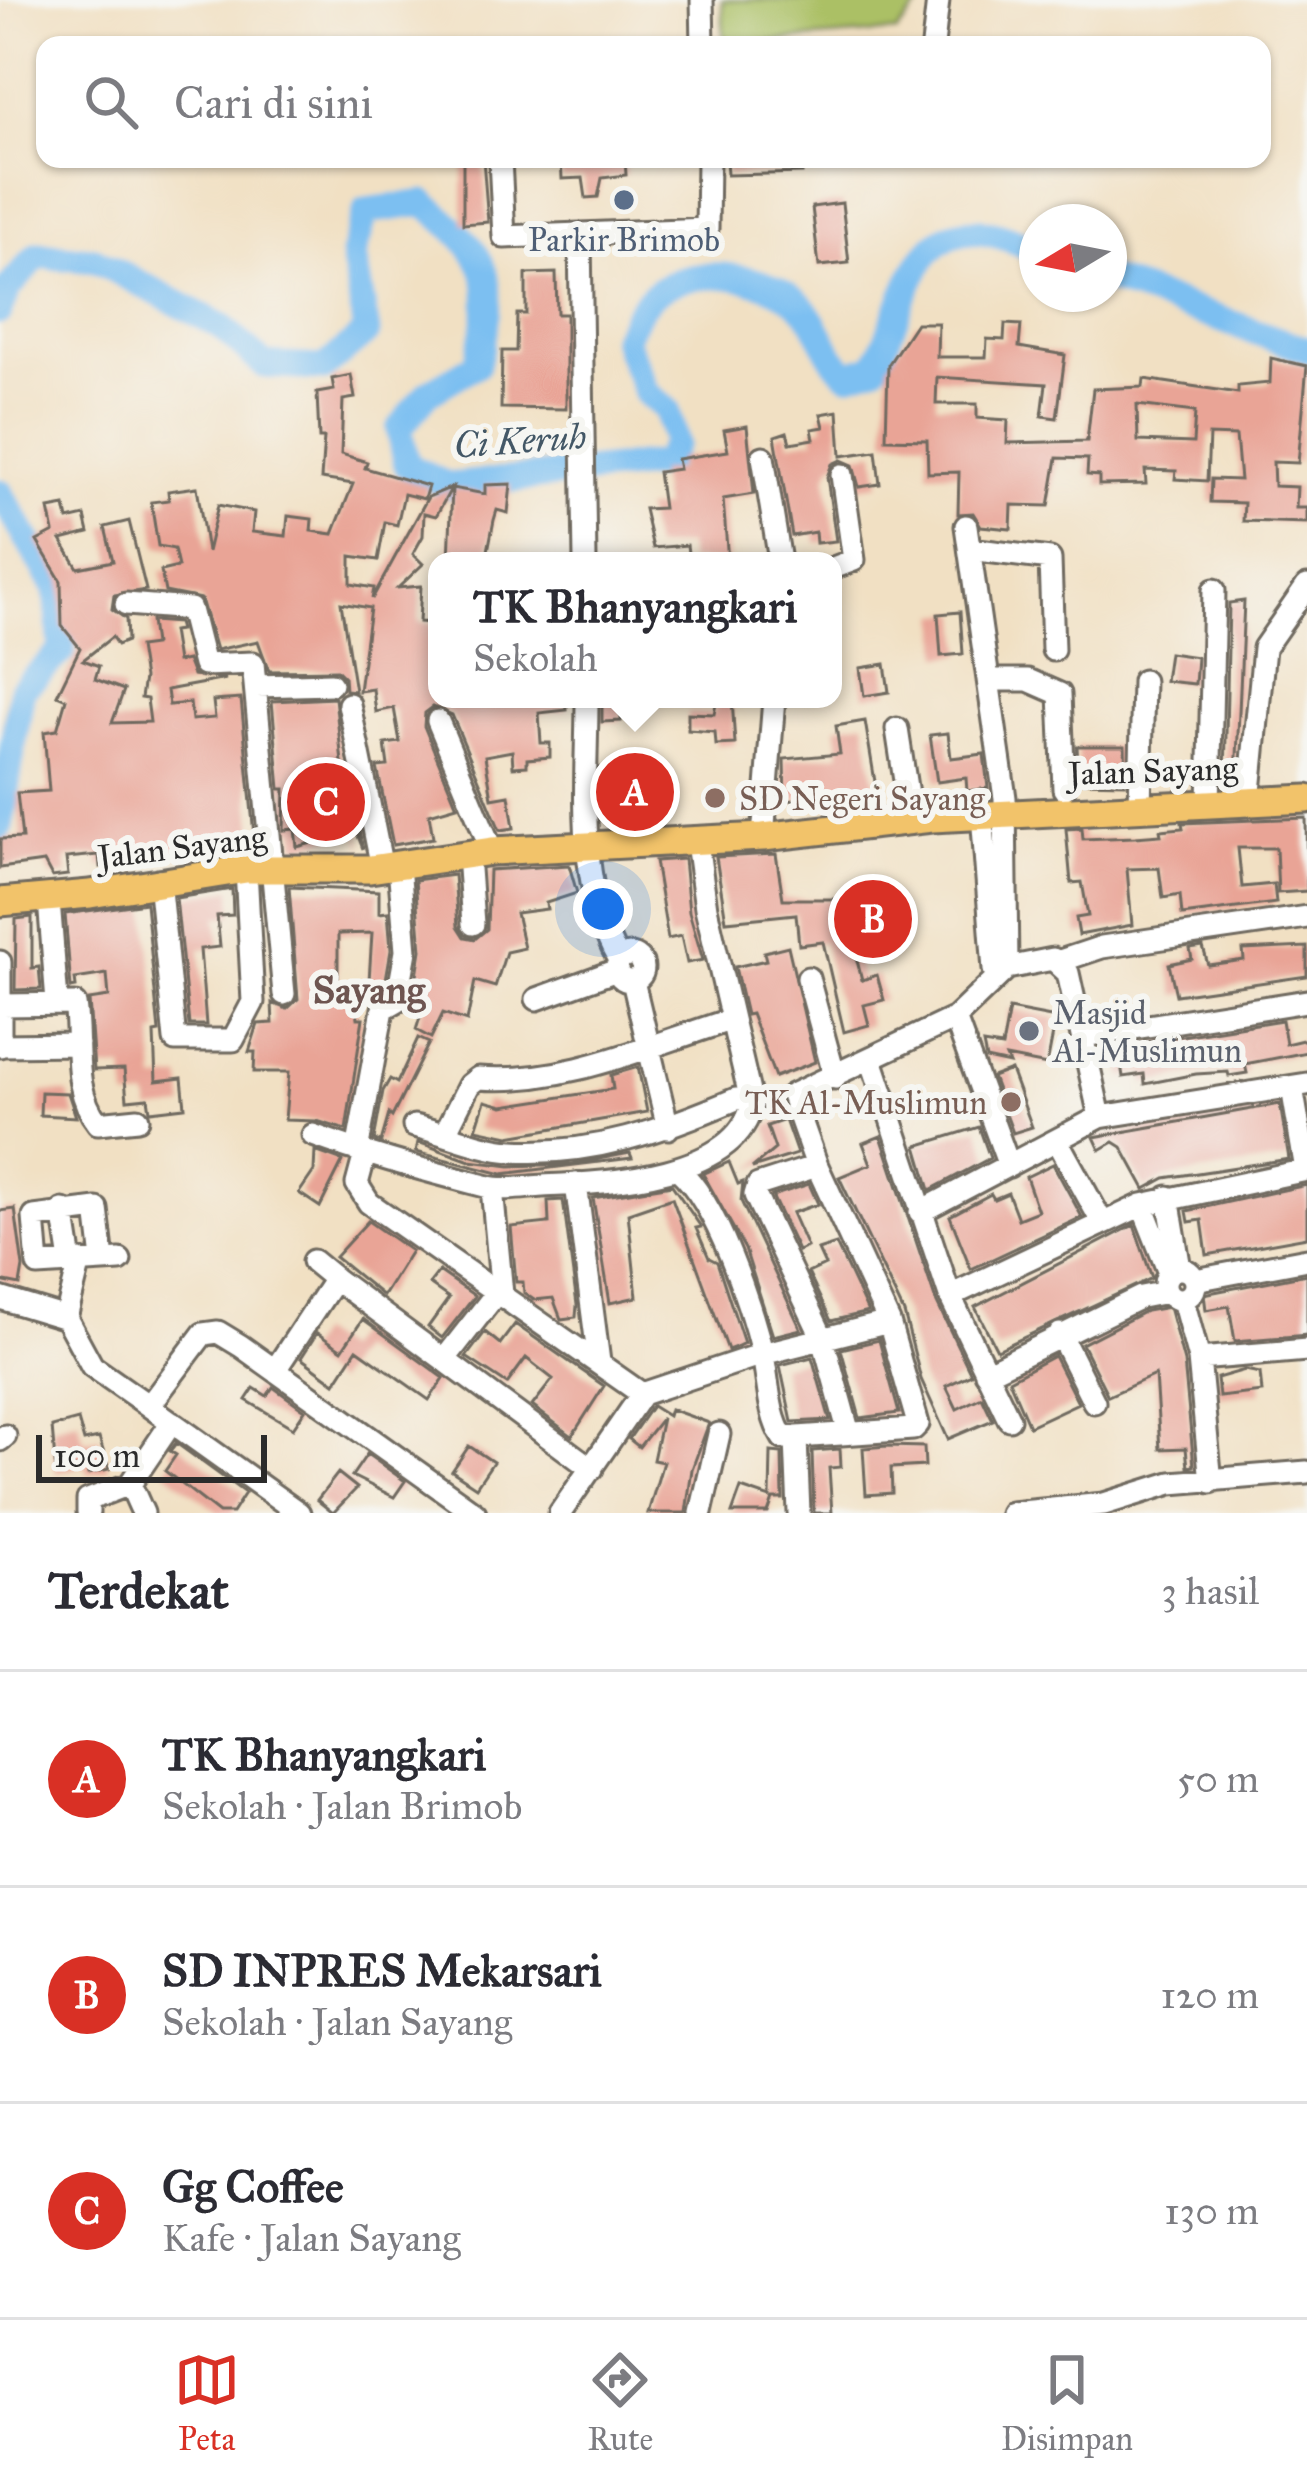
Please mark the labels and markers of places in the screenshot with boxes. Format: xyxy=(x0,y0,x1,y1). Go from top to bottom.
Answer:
marker: Parkir Brimob xyxy=(611,187,637,213)
place label: Parkir Brimob xyxy=(528,220,720,260)
pin: A xyxy=(596,747,674,837)
pin: C xyxy=(287,757,365,847)
place label: SD Negeri Sayang xyxy=(739,779,986,819)
marker: SD Negeri Sayang xyxy=(702,785,728,811)
pin: B xyxy=(834,874,912,964)
place label: Masjid Al-Muslimun xyxy=(1051,993,1242,1071)
marker: Masjid Al-Muslimun xyxy=(1016,1018,1042,1044)
place label: TK Al-Muslimun xyxy=(745,1083,987,1123)
marker: TK Al-Muslimun xyxy=(998,1089,1024,1115)

